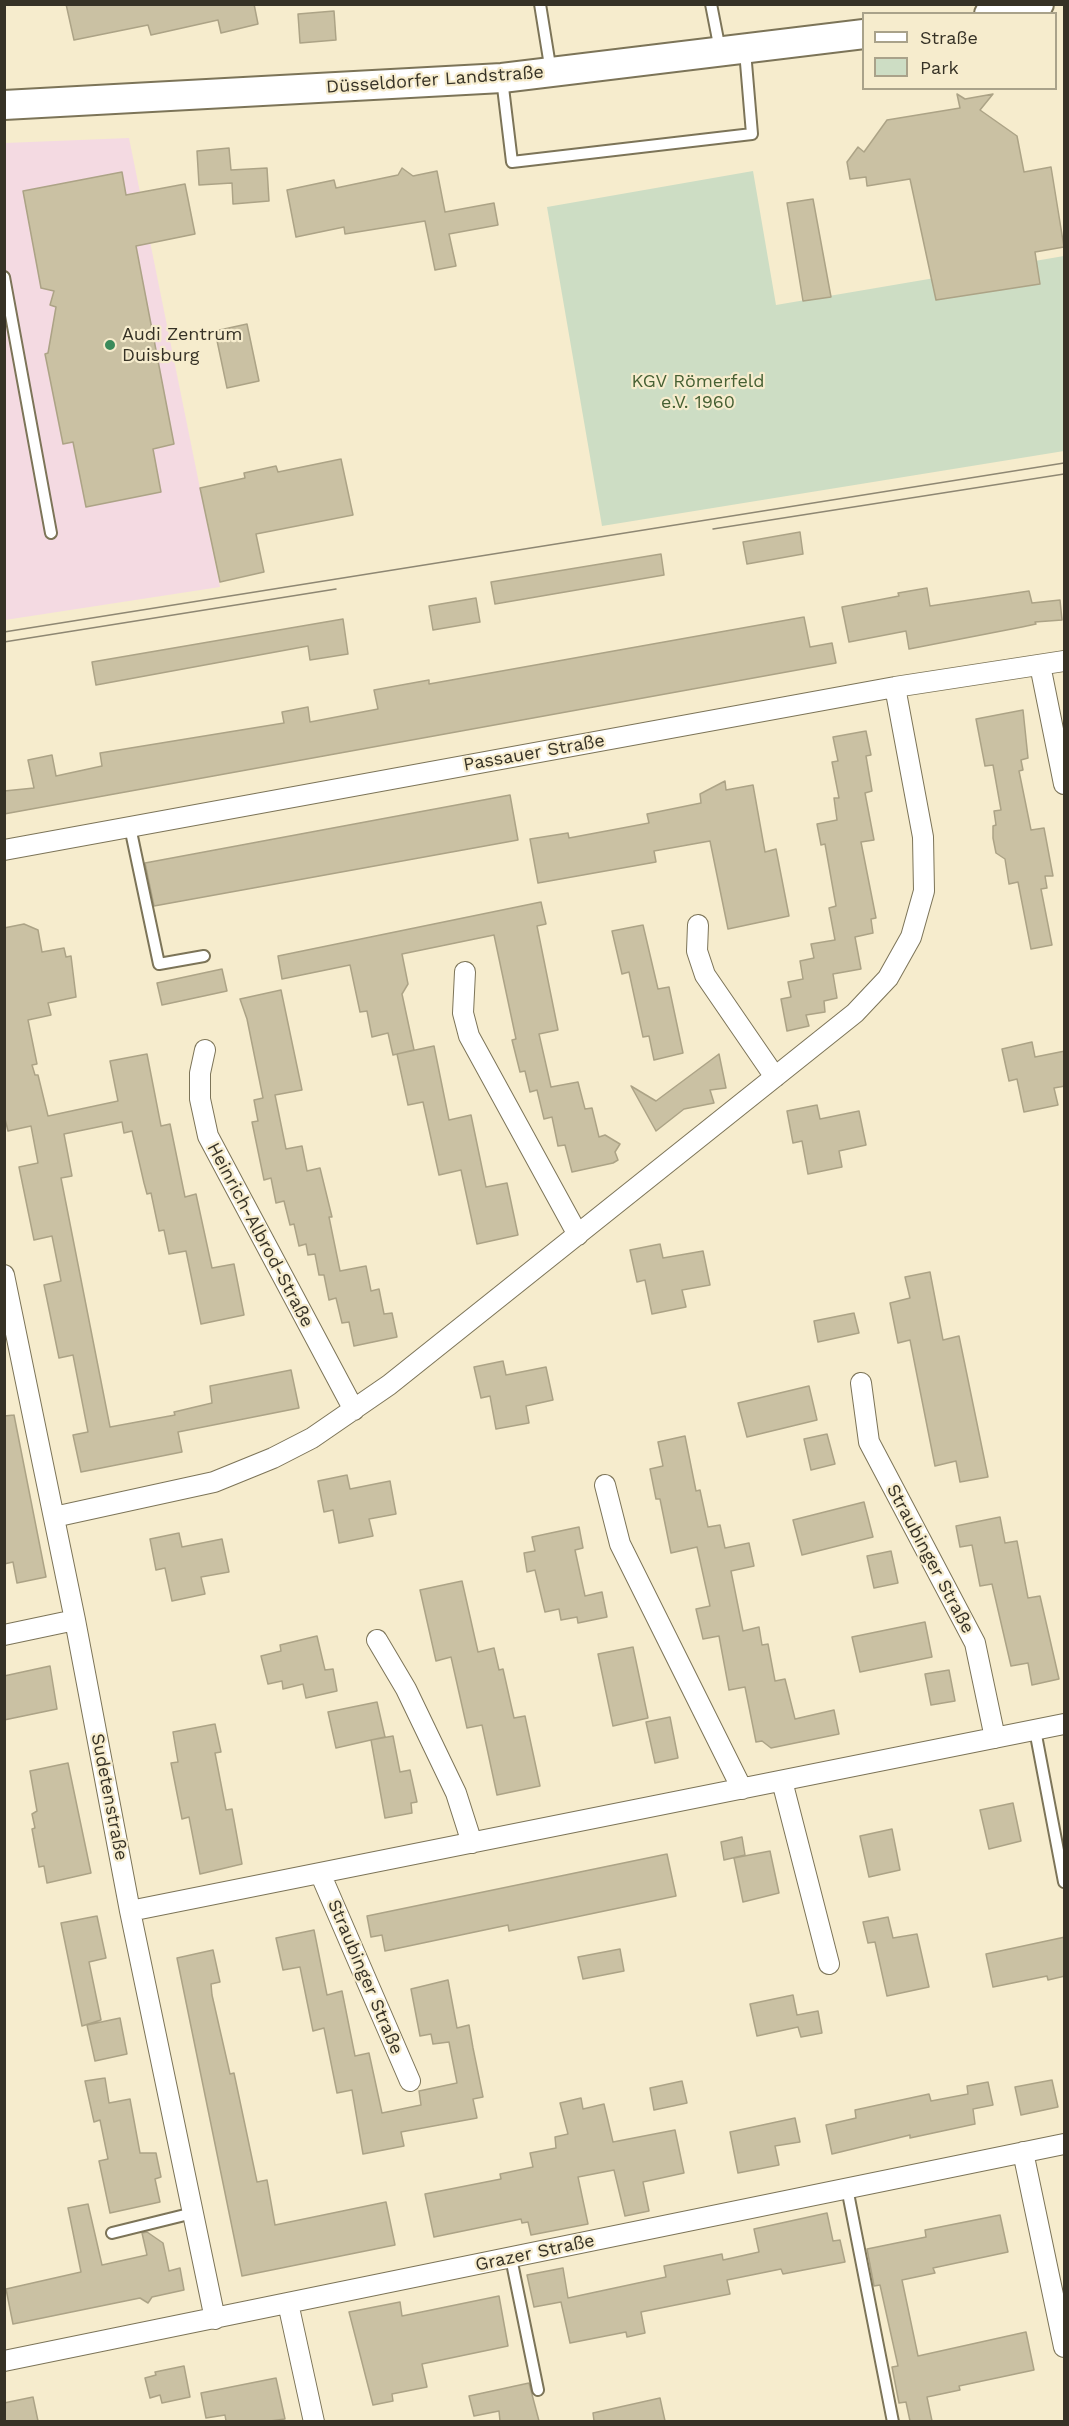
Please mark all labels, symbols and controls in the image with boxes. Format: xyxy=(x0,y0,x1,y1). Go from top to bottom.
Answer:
legend xyxy=(862,12,1057,90)
text: Straße xyxy=(920,27,978,48)
text: Park xyxy=(920,57,959,78)
street label: Düsseldorfer Landstraße xyxy=(325,62,545,98)
place label: Audi Zentrum Duisburg xyxy=(122,324,242,366)
marker: Audi Zentrum Duisburg xyxy=(103,338,117,352)
park label: KGV Römerfeld e.V. 1960 xyxy=(631,371,765,413)
street label: Passauer Straße xyxy=(462,730,606,776)
street label: Heinrich-Albrod-Straße xyxy=(202,1139,318,1331)
street label: Straubinger Straße xyxy=(882,1481,978,1637)
street label: Sudetenstraße xyxy=(86,1732,132,1862)
street label: Straubinger Straße xyxy=(323,1896,407,2058)
street label: Grazer Straße xyxy=(473,2230,597,2276)

